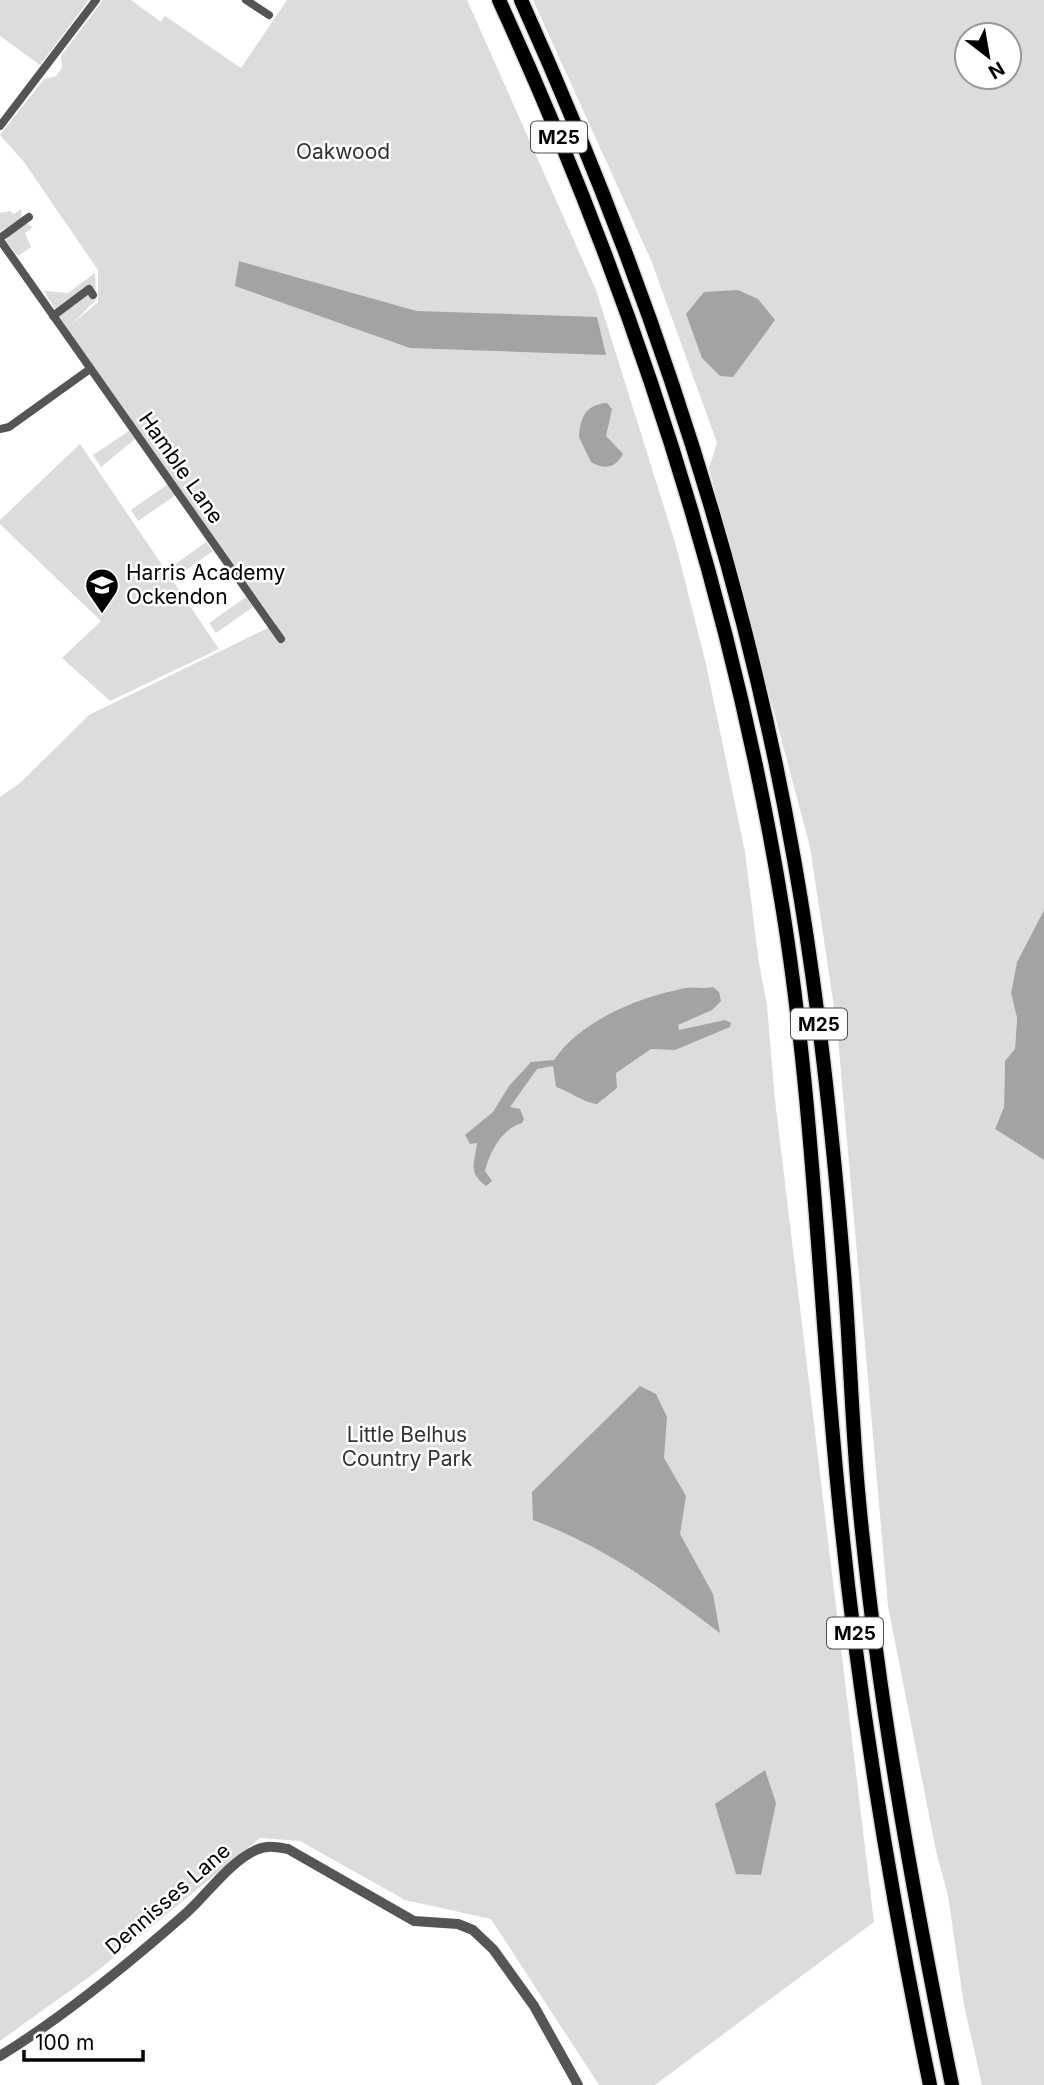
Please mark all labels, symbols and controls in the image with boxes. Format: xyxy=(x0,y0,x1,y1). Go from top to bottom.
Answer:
north arrow xyxy=(953,21,1023,91)
text: N xyxy=(984,57,1009,84)
road number: M25 xyxy=(531,122,587,153)
park label: Oakwood xyxy=(296,139,390,164)
street label: Hamble Lane xyxy=(134,407,229,528)
place label: Harris Academy Ockendon xyxy=(126,560,286,609)
school or university icon: Harris Academy Ockendon xyxy=(83,566,121,615)
road number: M25 xyxy=(791,1008,847,1040)
park label: Little Belhus Country Park xyxy=(342,1422,473,1471)
road number: M25 xyxy=(827,1618,883,1648)
street label: Dennisses Lane xyxy=(100,1838,235,1960)
scale bar xyxy=(24,2018,144,2062)
text: 100 m xyxy=(35,2030,94,2055)

